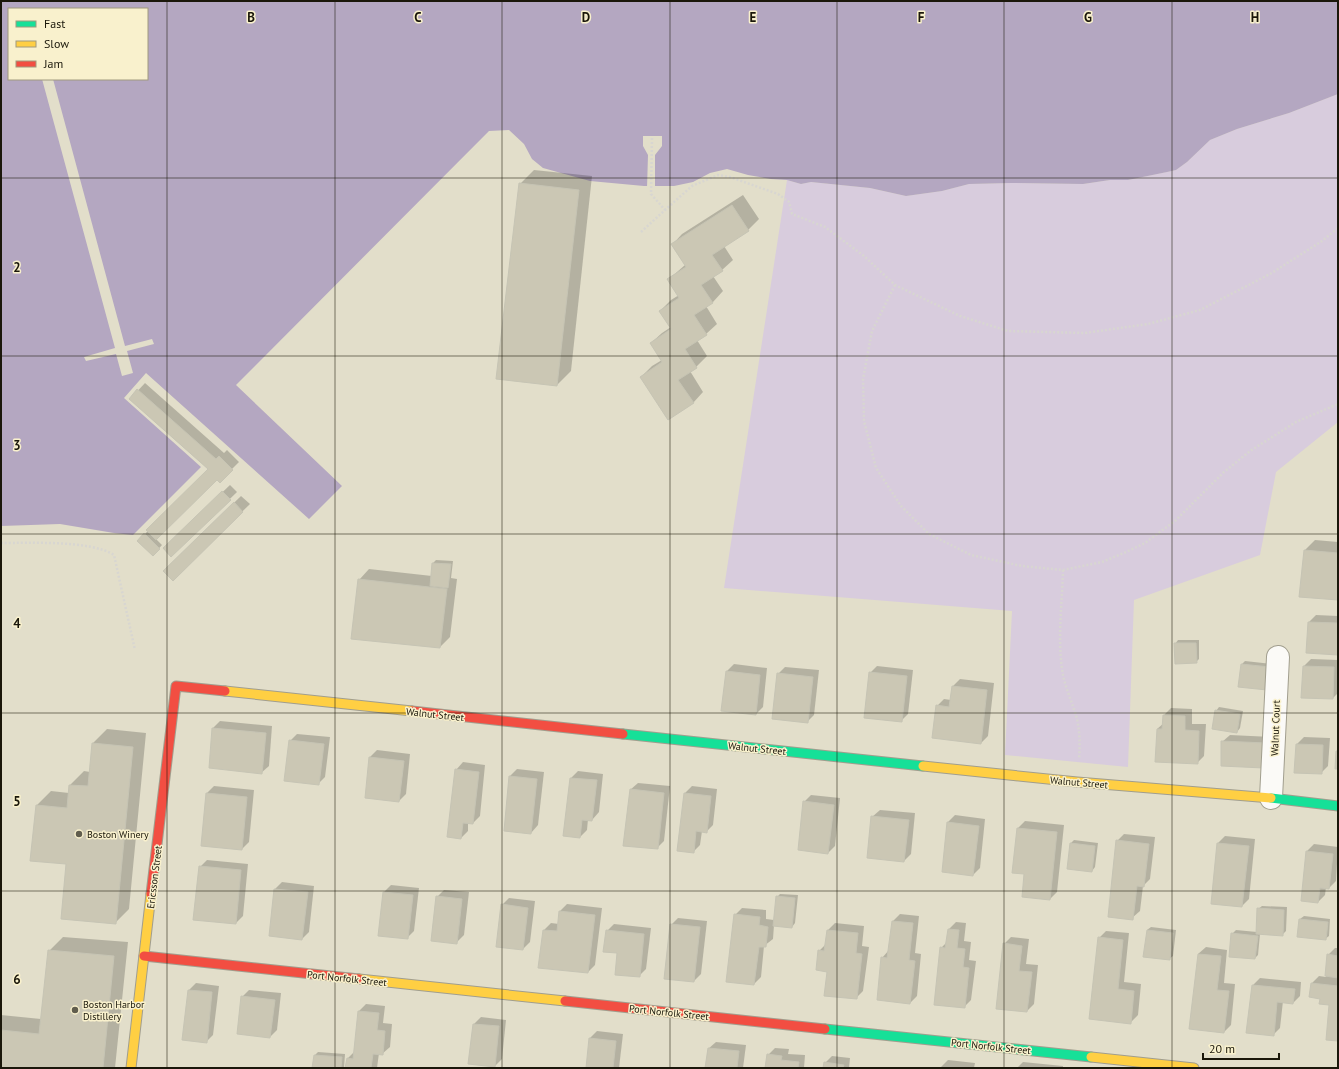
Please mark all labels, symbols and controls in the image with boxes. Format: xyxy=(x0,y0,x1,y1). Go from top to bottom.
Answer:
legend xyxy=(8,8,148,80)
text: B xyxy=(247,9,255,26)
text: C xyxy=(414,9,422,26)
text: D xyxy=(582,9,590,26)
text: E xyxy=(750,9,757,26)
text: F xyxy=(918,9,925,26)
text: G xyxy=(1084,9,1092,26)
text: H xyxy=(1251,9,1259,26)
text: Fast xyxy=(44,16,65,31)
text: Slow xyxy=(44,36,69,51)
text: Jam xyxy=(43,56,63,71)
text: 2 xyxy=(13,259,21,276)
text: 3 xyxy=(13,437,21,454)
text: 4 xyxy=(13,615,21,632)
street label: Walnut Court xyxy=(1268,699,1283,756)
street label: Walnut Street xyxy=(405,705,465,724)
street label: Walnut Street xyxy=(727,739,787,758)
street label: Walnut Street xyxy=(1049,773,1109,792)
text: 5 xyxy=(13,793,21,810)
place label: Boston Winery xyxy=(87,828,149,841)
marker: Boston Winery xyxy=(74,829,84,839)
street label: Ericsson Street xyxy=(144,844,165,909)
street label: Port Norfolk Street xyxy=(307,968,388,989)
text: 6 xyxy=(13,971,21,988)
place label: Boston Harbor Distillery xyxy=(83,998,145,1023)
street label: Port Norfolk Street xyxy=(629,1002,710,1023)
marker: Boston Harbor Distillery xyxy=(70,1005,80,1015)
scale bar xyxy=(1203,1035,1279,1061)
street label: Port Norfolk Street xyxy=(951,1036,1032,1057)
text: 20 m xyxy=(1209,1041,1235,1056)

